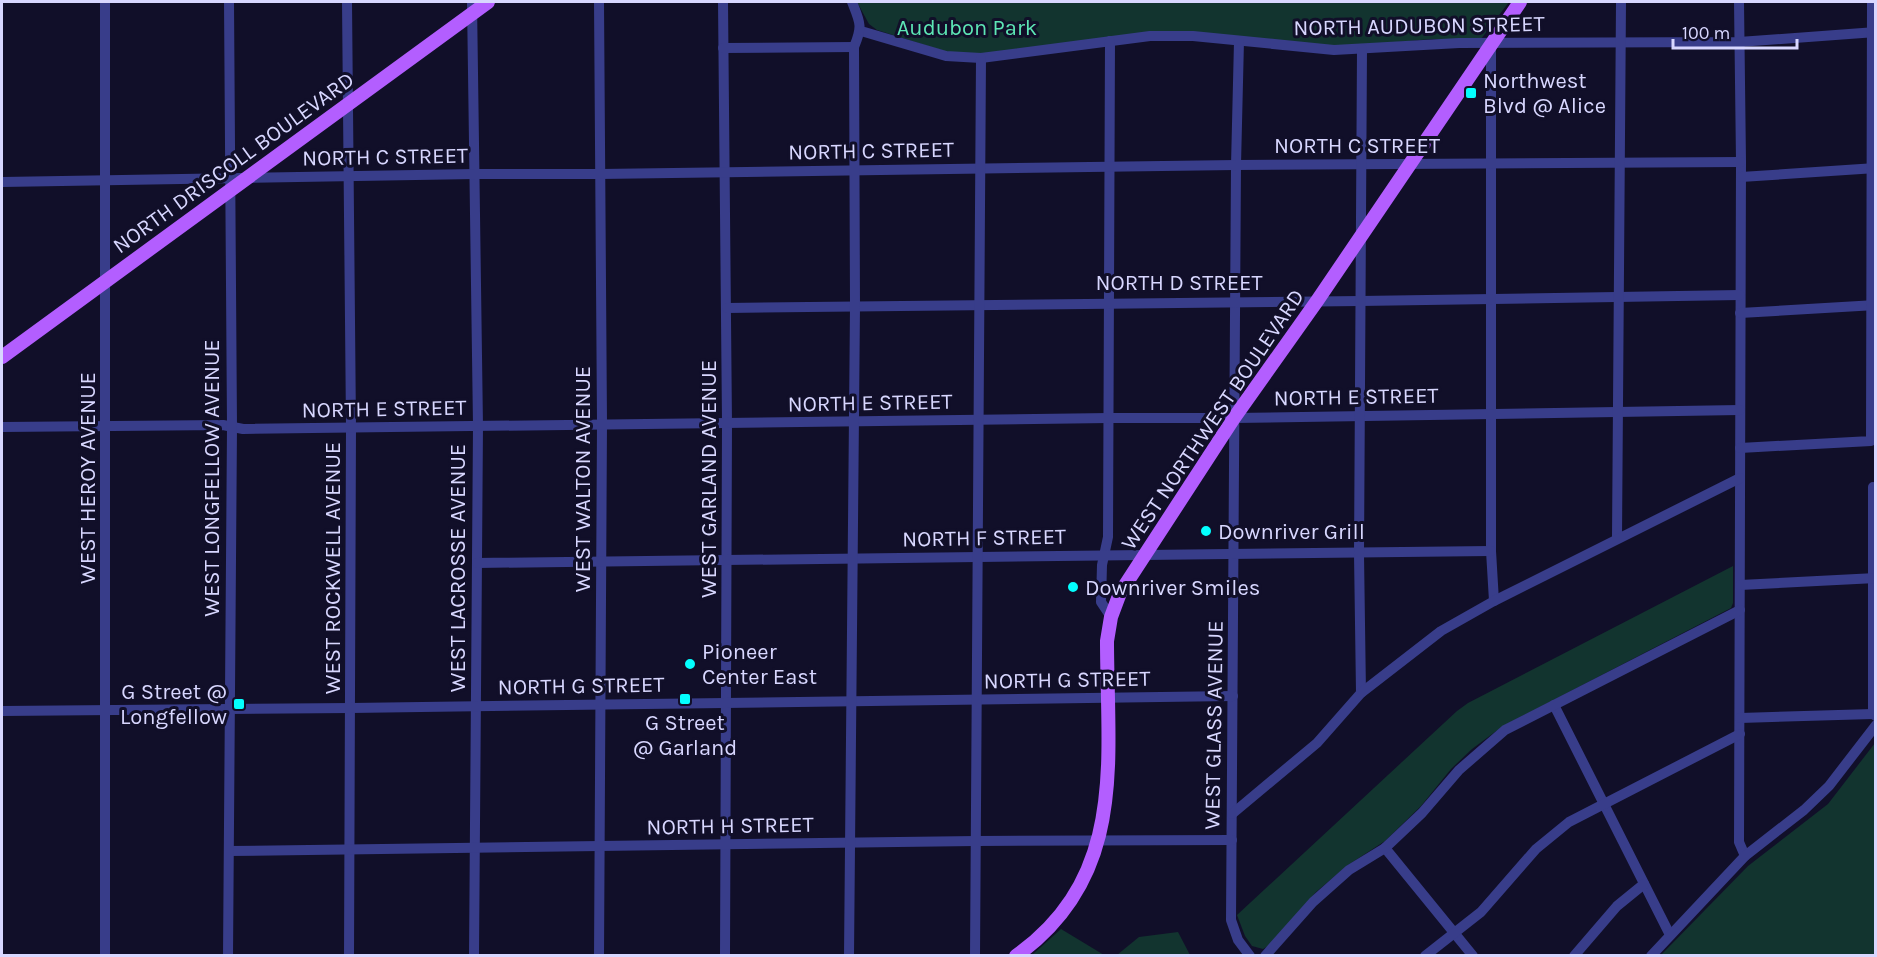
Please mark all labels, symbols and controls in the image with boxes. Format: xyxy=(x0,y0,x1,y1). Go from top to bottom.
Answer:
street label: NORTH AUDUBON STREET xyxy=(1293,11,1545,41)
scale bar xyxy=(1673,12,1798,50)
park label: Audubon Park xyxy=(897,15,1037,41)
text: 100 m xyxy=(1682,22,1730,44)
street label: NORTH DRISCOLL BOULEVARD xyxy=(108,67,359,259)
place label: Northwest Blvd @ Alice xyxy=(1483,68,1606,119)
marker: Northwest Blvd @ Alice xyxy=(1464,86,1478,100)
street label: NORTH C STREET xyxy=(1274,133,1440,159)
street label: NORTH C STREET xyxy=(788,137,954,165)
street label: NORTH C STREET xyxy=(302,143,468,171)
street label: NORTH D STREET xyxy=(1096,270,1262,296)
street label: WEST NORTHWEST BOULEVARD xyxy=(1116,284,1310,555)
street label: WEST LONGFELLOW AVENUE xyxy=(199,339,225,617)
street label: WEST GARLAND AVENUE xyxy=(696,360,722,598)
street label: WEST WALTON AVENUE xyxy=(570,366,596,592)
street label: WEST HEROY AVENUE xyxy=(75,372,101,584)
street label: NORTH E STREET xyxy=(1273,383,1439,411)
street label: NORTH E STREET xyxy=(787,389,953,417)
street label: NORTH E STREET xyxy=(301,395,467,423)
street label: WEST ROCKWELL AVENUE xyxy=(320,442,346,694)
street label: WEST LACROSSE AVENUE xyxy=(445,444,471,692)
place label: Downriver Grill xyxy=(1218,519,1365,545)
street label: NORTH F STREET xyxy=(902,524,1066,552)
marker: Downriver Grill xyxy=(1199,524,1213,538)
place label: Downriver Smiles xyxy=(1085,575,1260,601)
marker: Downriver Smiles xyxy=(1066,580,1080,594)
street label: WEST GLASS AVENUE xyxy=(1199,620,1229,830)
place label: Pioneer Center East xyxy=(702,639,817,690)
marker: Pioneer Center East xyxy=(683,657,697,671)
street label: NORTH G STREET xyxy=(984,666,1151,694)
street label: NORTH G STREET xyxy=(498,672,665,700)
place label: G Street @ Longfellow xyxy=(120,679,227,730)
marker: G Street @ Garland xyxy=(678,692,692,706)
marker: G Street @ Longfellow xyxy=(232,697,246,711)
place label: G Street @ Garland xyxy=(633,710,737,761)
street label: NORTH H STREET xyxy=(646,812,814,840)

